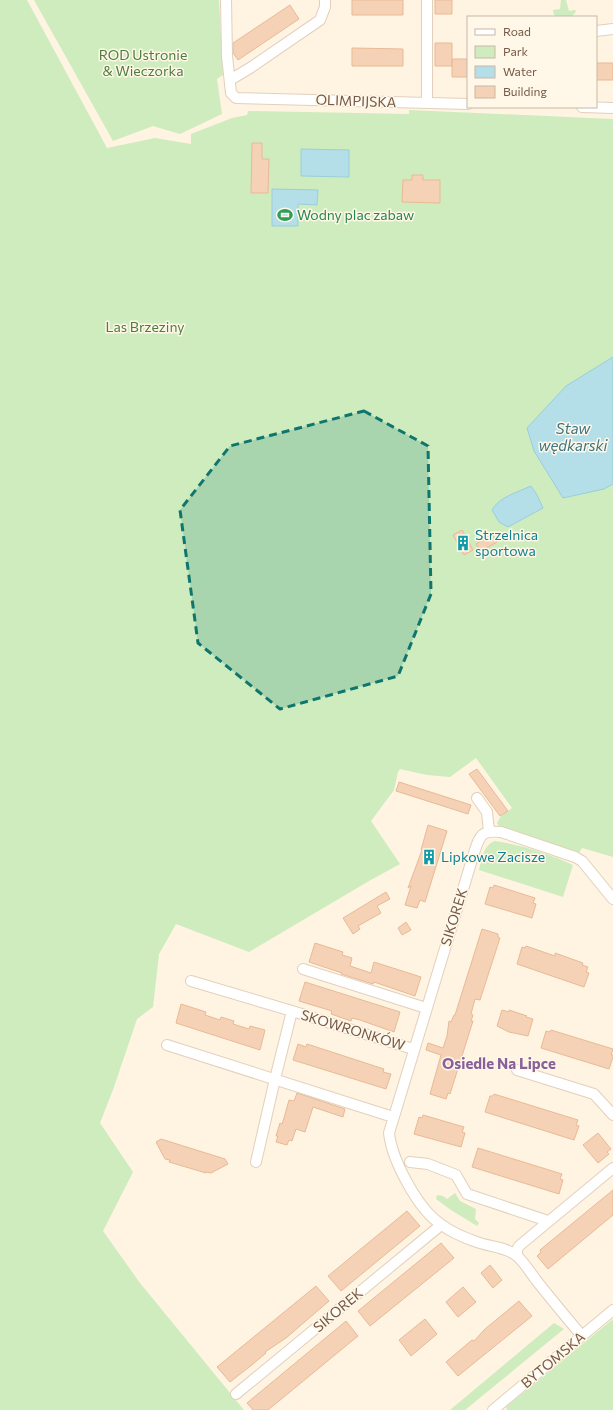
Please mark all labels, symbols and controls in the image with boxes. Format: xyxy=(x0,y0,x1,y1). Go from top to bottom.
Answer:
legend xyxy=(467,16,597,108)
text: Road xyxy=(503,24,531,38)
text: Park xyxy=(503,44,529,58)
park label: ROD Ustronie & Wieczorka xyxy=(99,46,187,79)
text: Water xyxy=(503,64,537,78)
text: Building xyxy=(503,84,547,98)
street label: OLIMPIJSKA xyxy=(315,91,397,110)
sports icon: Wodny plac zabaw xyxy=(276,206,294,224)
place label: Wodny plac zabaw xyxy=(297,206,414,223)
park label: Las Brzeziny xyxy=(105,318,185,335)
water label: Staw wędkarski xyxy=(539,419,609,454)
place label: Strzelnica sportowa xyxy=(475,526,538,559)
building icon: Strzelnica sportowa xyxy=(454,534,472,552)
building icon: Lipkowe Zacisze xyxy=(420,848,438,866)
place label: Lipkowe Zacisze xyxy=(441,848,545,865)
street label: SIKOREK xyxy=(437,886,470,948)
street label: SKOWRONKÓW xyxy=(299,1006,407,1053)
district label: Osiedle Na Lipce xyxy=(442,1054,556,1072)
street label: SIKOREK xyxy=(309,1284,366,1335)
street label: BYTOMSKA xyxy=(517,1328,588,1391)

